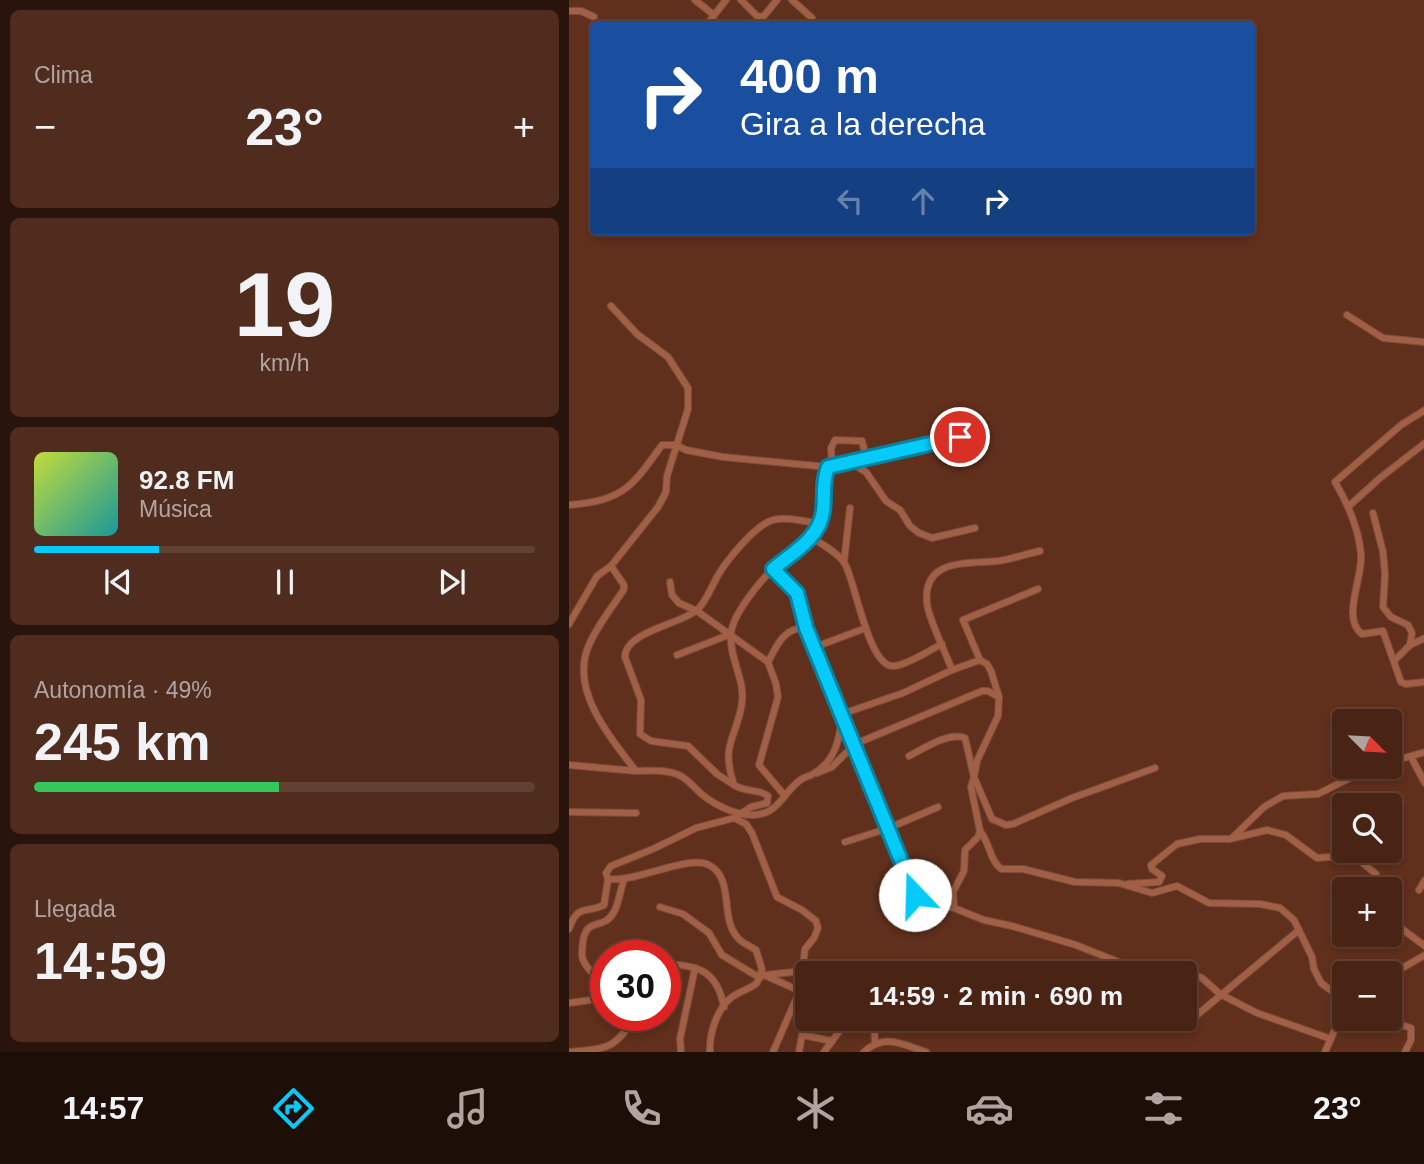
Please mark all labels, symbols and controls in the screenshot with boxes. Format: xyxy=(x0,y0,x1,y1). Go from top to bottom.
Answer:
icon: right xyxy=(625,49,716,140)
text: 400 m xyxy=(740,49,879,103)
text: Clima xyxy=(34,62,93,88)
text: 23° xyxy=(245,98,324,156)
text: − xyxy=(34,106,56,148)
text: + xyxy=(513,106,535,148)
text: Gira a la derecha xyxy=(740,106,985,142)
icon: left xyxy=(831,182,869,220)
icon: ahead xyxy=(904,182,942,220)
icon: right xyxy=(977,182,1015,220)
text: 19 xyxy=(234,254,335,355)
text: km/h xyxy=(260,350,309,376)
pin xyxy=(930,407,990,467)
icon: arrive xyxy=(941,418,979,456)
text: 92.8 FM xyxy=(139,465,234,495)
text: Música xyxy=(139,496,212,522)
icon: previous xyxy=(99,563,137,601)
icon: pause xyxy=(266,563,304,601)
icon: next xyxy=(433,563,471,601)
text: Autonomía · 49% xyxy=(34,677,212,703)
north arrow xyxy=(1332,709,1402,779)
map controls xyxy=(1332,709,1402,1031)
text: 245 km xyxy=(34,713,210,771)
button: search xyxy=(1332,793,1402,863)
position arrow xyxy=(878,858,952,932)
button: + xyxy=(1332,877,1402,947)
text: Llegada xyxy=(34,896,116,922)
text: 14:59 xyxy=(34,932,167,990)
speed limit sign: 30 xyxy=(590,940,681,1031)
button: − xyxy=(1332,961,1402,1031)
text: 14:59 · 2 min · 690 m xyxy=(869,981,1123,1011)
icon: directions xyxy=(269,1084,318,1133)
icon: music xyxy=(443,1084,492,1133)
icon: phone xyxy=(617,1084,666,1133)
icon: climate xyxy=(791,1084,840,1133)
icon: car xyxy=(965,1084,1014,1133)
icon: filters xyxy=(1139,1084,1188,1133)
text: 14:57 xyxy=(62,1090,144,1126)
text: 23° xyxy=(1313,1090,1362,1126)

